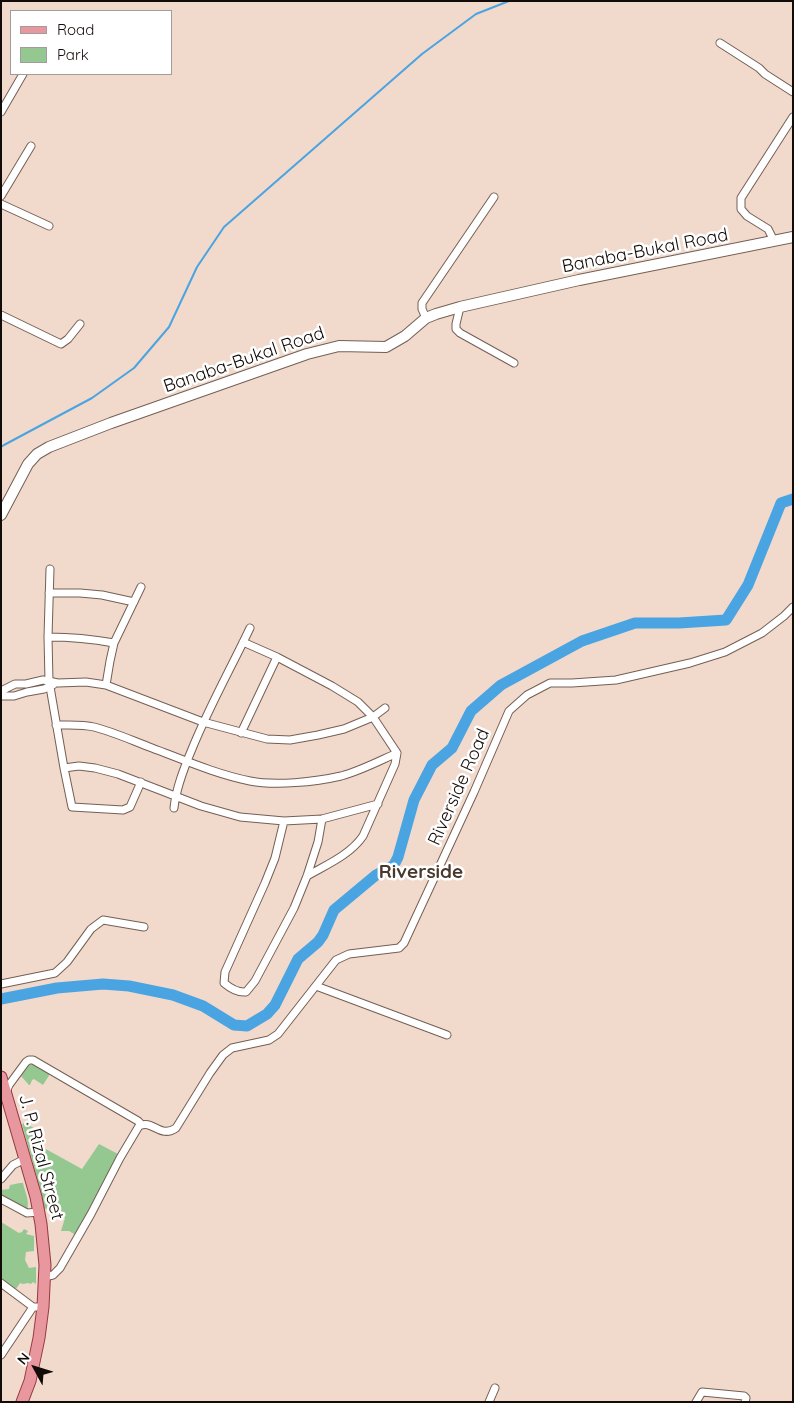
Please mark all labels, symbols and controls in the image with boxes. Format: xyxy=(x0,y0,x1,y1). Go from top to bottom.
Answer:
legend xyxy=(10,10,172,75)
text: Road xyxy=(57,20,94,39)
text: Park xyxy=(57,45,89,64)
street label: Banaba-Bukal Road xyxy=(560,224,730,278)
street label: Banaba-Bukal Road xyxy=(161,322,327,398)
street label: Riverside Road xyxy=(424,725,494,849)
district label: Riverside xyxy=(379,861,463,883)
street label: J. P. Rizal Street xyxy=(14,1092,68,1222)
north arrow xyxy=(10,1343,60,1393)
text: N xyxy=(13,1349,34,1368)

